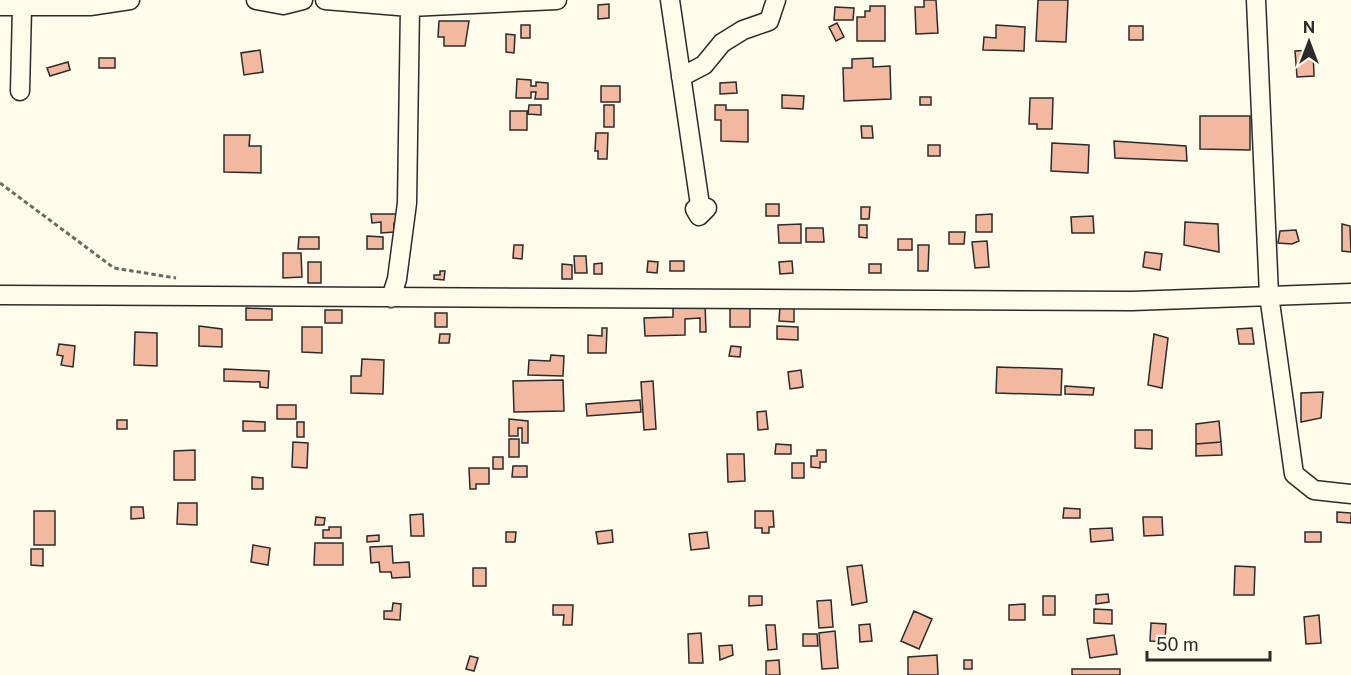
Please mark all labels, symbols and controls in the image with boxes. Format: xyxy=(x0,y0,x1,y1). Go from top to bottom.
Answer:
north arrow xyxy=(1279,12,1339,72)
text: N xyxy=(1303,18,1315,37)
scale bar xyxy=(1147,624,1270,662)
text: 50 m xyxy=(1156,634,1199,655)

